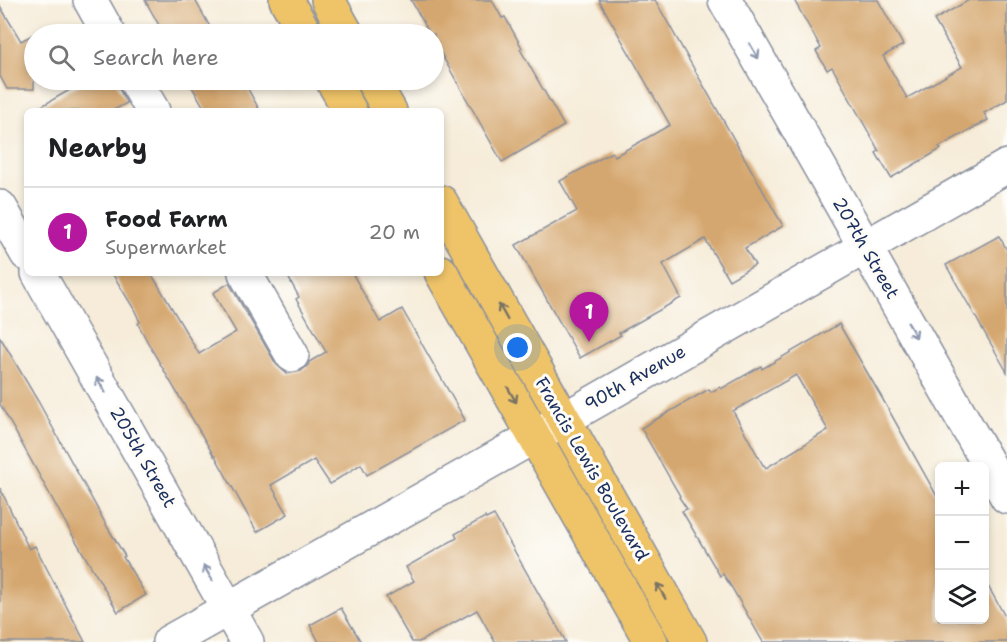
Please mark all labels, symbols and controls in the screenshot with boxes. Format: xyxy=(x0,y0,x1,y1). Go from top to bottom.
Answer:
search box xyxy=(24,24,444,90)
icon: search xyxy=(45,41,78,74)
one-way arrow xyxy=(748,42,760,59)
text: Search here xyxy=(93,43,219,72)
text: Nearby xyxy=(48,130,147,165)
street label: 207th Street xyxy=(827,193,905,303)
text: Food Farm xyxy=(105,205,227,234)
text: 1 xyxy=(63,219,72,245)
text: 20 m xyxy=(369,219,420,245)
text: Supermarket xyxy=(105,234,227,260)
pin: 1 xyxy=(570,292,608,342)
one-way arrow xyxy=(496,304,508,321)
one-way arrow xyxy=(907,321,919,338)
your location xyxy=(503,333,532,362)
street label: 90th Avenue xyxy=(580,339,690,417)
street label: Francis Lewis Boulevard xyxy=(530,373,654,565)
one-way arrow xyxy=(95,377,107,394)
one-way arrow xyxy=(506,387,518,404)
street label: 205th Street xyxy=(104,402,182,512)
map controls xyxy=(935,462,989,624)
button: + xyxy=(935,462,989,516)
button: − xyxy=(935,516,989,570)
one-way arrow xyxy=(202,565,214,582)
button: layers xyxy=(935,570,989,624)
one-way arrow xyxy=(654,583,666,600)

